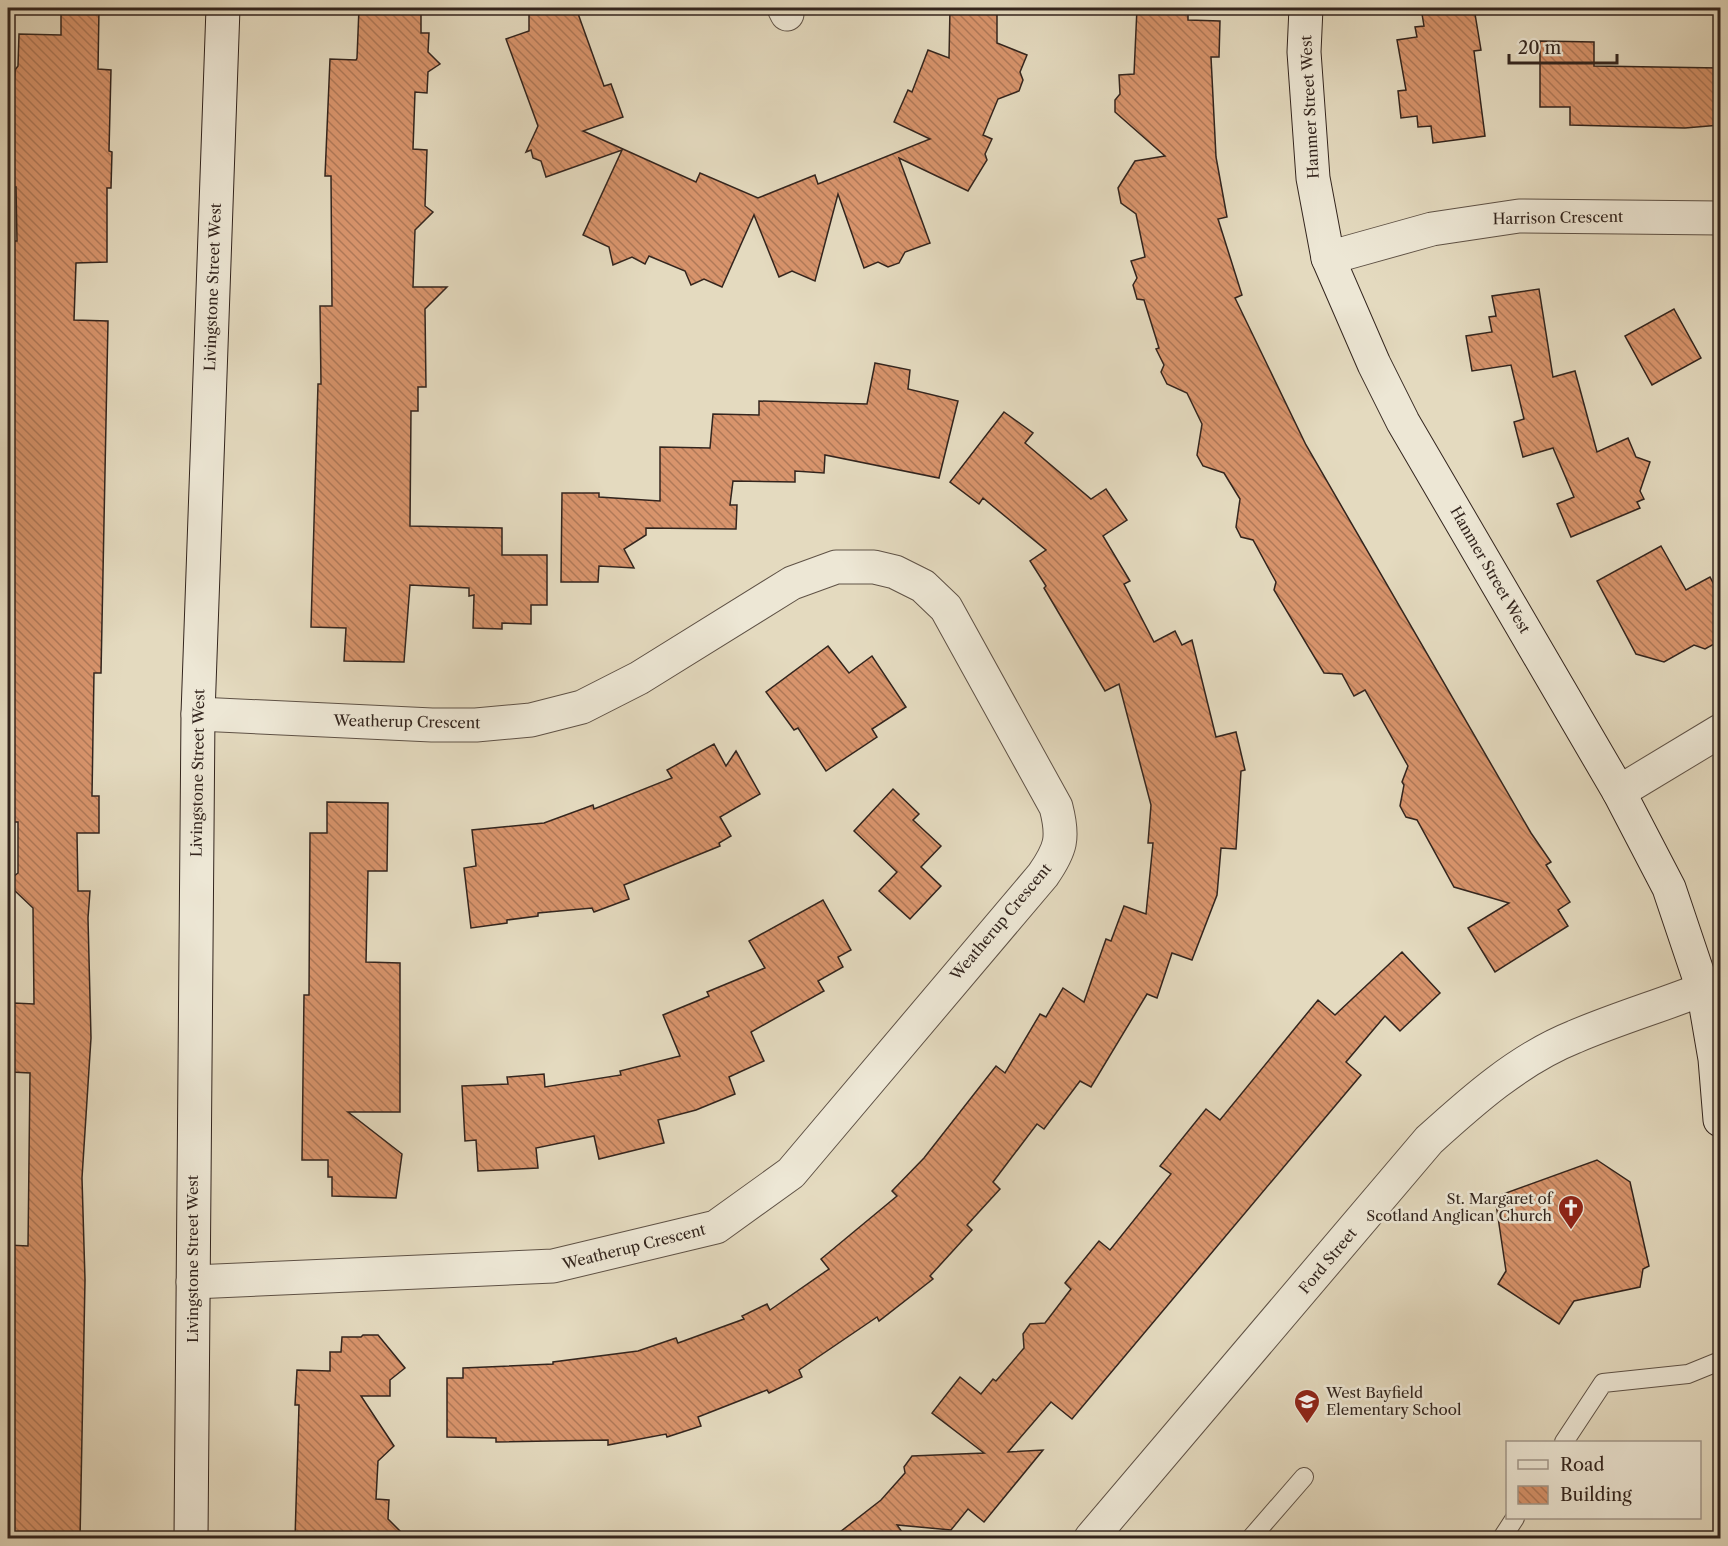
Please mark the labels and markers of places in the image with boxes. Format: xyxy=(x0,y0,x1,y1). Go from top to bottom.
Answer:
place label: St. Margaret of Scotland Anglican Church xyxy=(1366,1189,1554,1225)
church icon: St. Margaret of Scotland Anglican Church xyxy=(1556,1193,1586,1231)
place label: West Bayfield Elementary School xyxy=(1325,1383,1462,1419)
school or university icon: West Bayfield Elementary School xyxy=(1292,1387,1322,1425)

